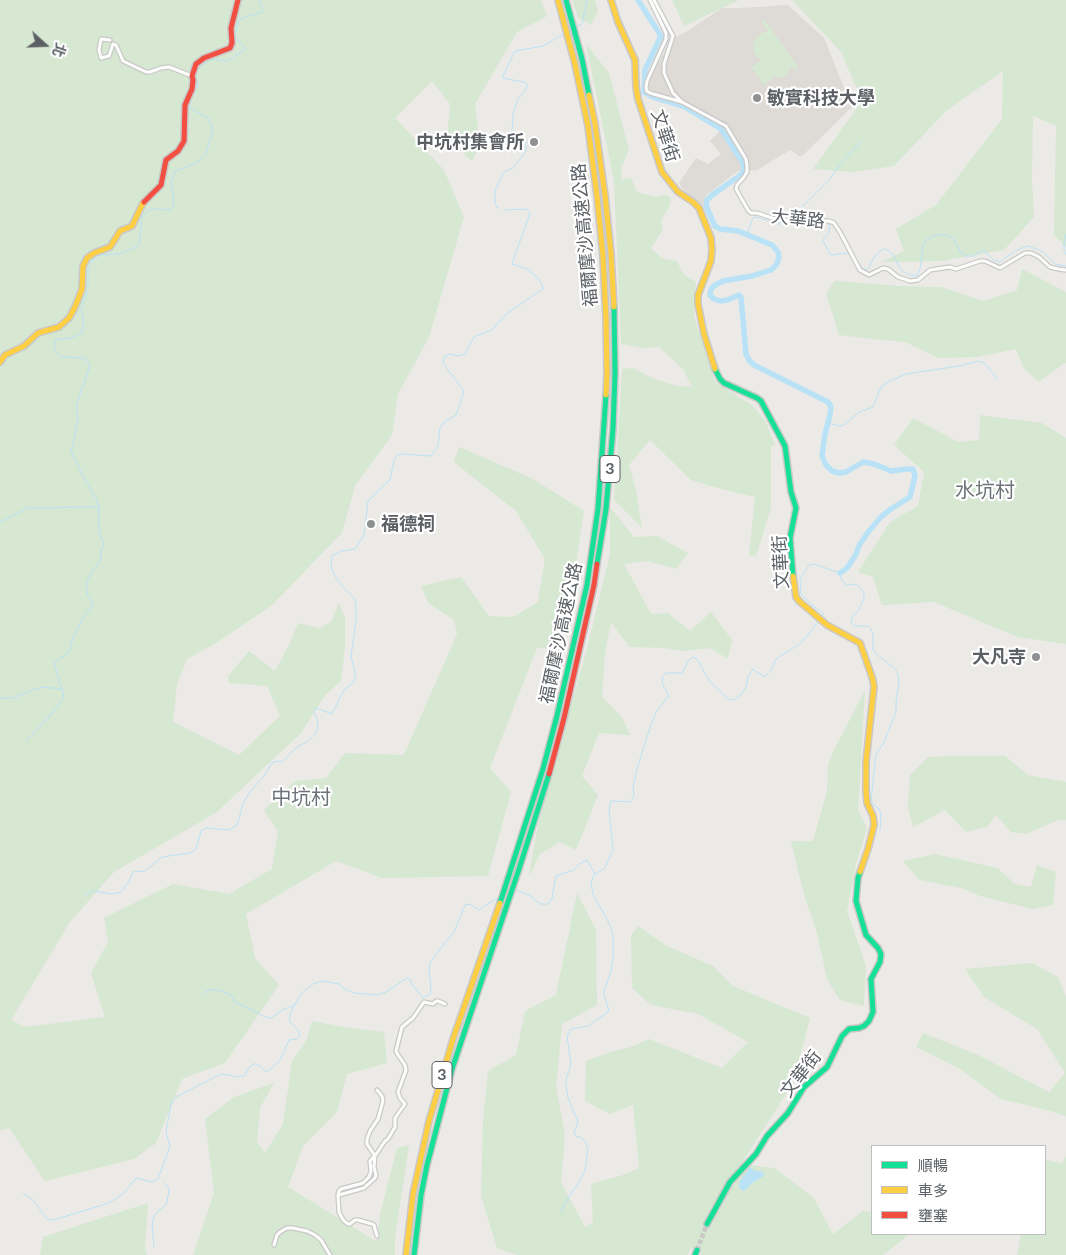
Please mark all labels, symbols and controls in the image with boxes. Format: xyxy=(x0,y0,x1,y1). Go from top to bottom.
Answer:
north arrow xyxy=(20,20,70,70)
text: 北 xyxy=(49,41,70,60)
place label: 敏實科技大學 xyxy=(767,87,875,109)
marker: 敏實科技大學 xyxy=(751,92,763,104)
street label: 文華街 xyxy=(646,107,684,165)
place label: 中坑村集會所 xyxy=(416,131,524,153)
marker: 中坑村集會所 xyxy=(528,136,540,148)
street label: 福爾摩沙高速公路 xyxy=(568,162,602,308)
street label: 大華路 xyxy=(770,205,826,233)
road number: 3 xyxy=(600,456,620,482)
district label: 水坑村 xyxy=(955,479,1015,503)
place label: 福德祠 xyxy=(381,513,435,535)
marker: 福德祠 xyxy=(365,518,377,530)
street label: 文華街 xyxy=(769,534,793,590)
street label: 福爾摩沙高速公路 xyxy=(535,560,587,706)
place label: 大凡寺 xyxy=(972,646,1026,668)
marker: 大凡寺 xyxy=(1030,651,1042,663)
district label: 中坑村 xyxy=(271,786,331,810)
street label: 文華街 xyxy=(776,1046,826,1102)
road number: 3 xyxy=(432,1062,452,1088)
legend xyxy=(871,1145,1046,1235)
text: 順暢 xyxy=(918,1156,948,1174)
text: 車多 xyxy=(918,1181,948,1199)
text: 壅塞 xyxy=(918,1206,948,1224)

